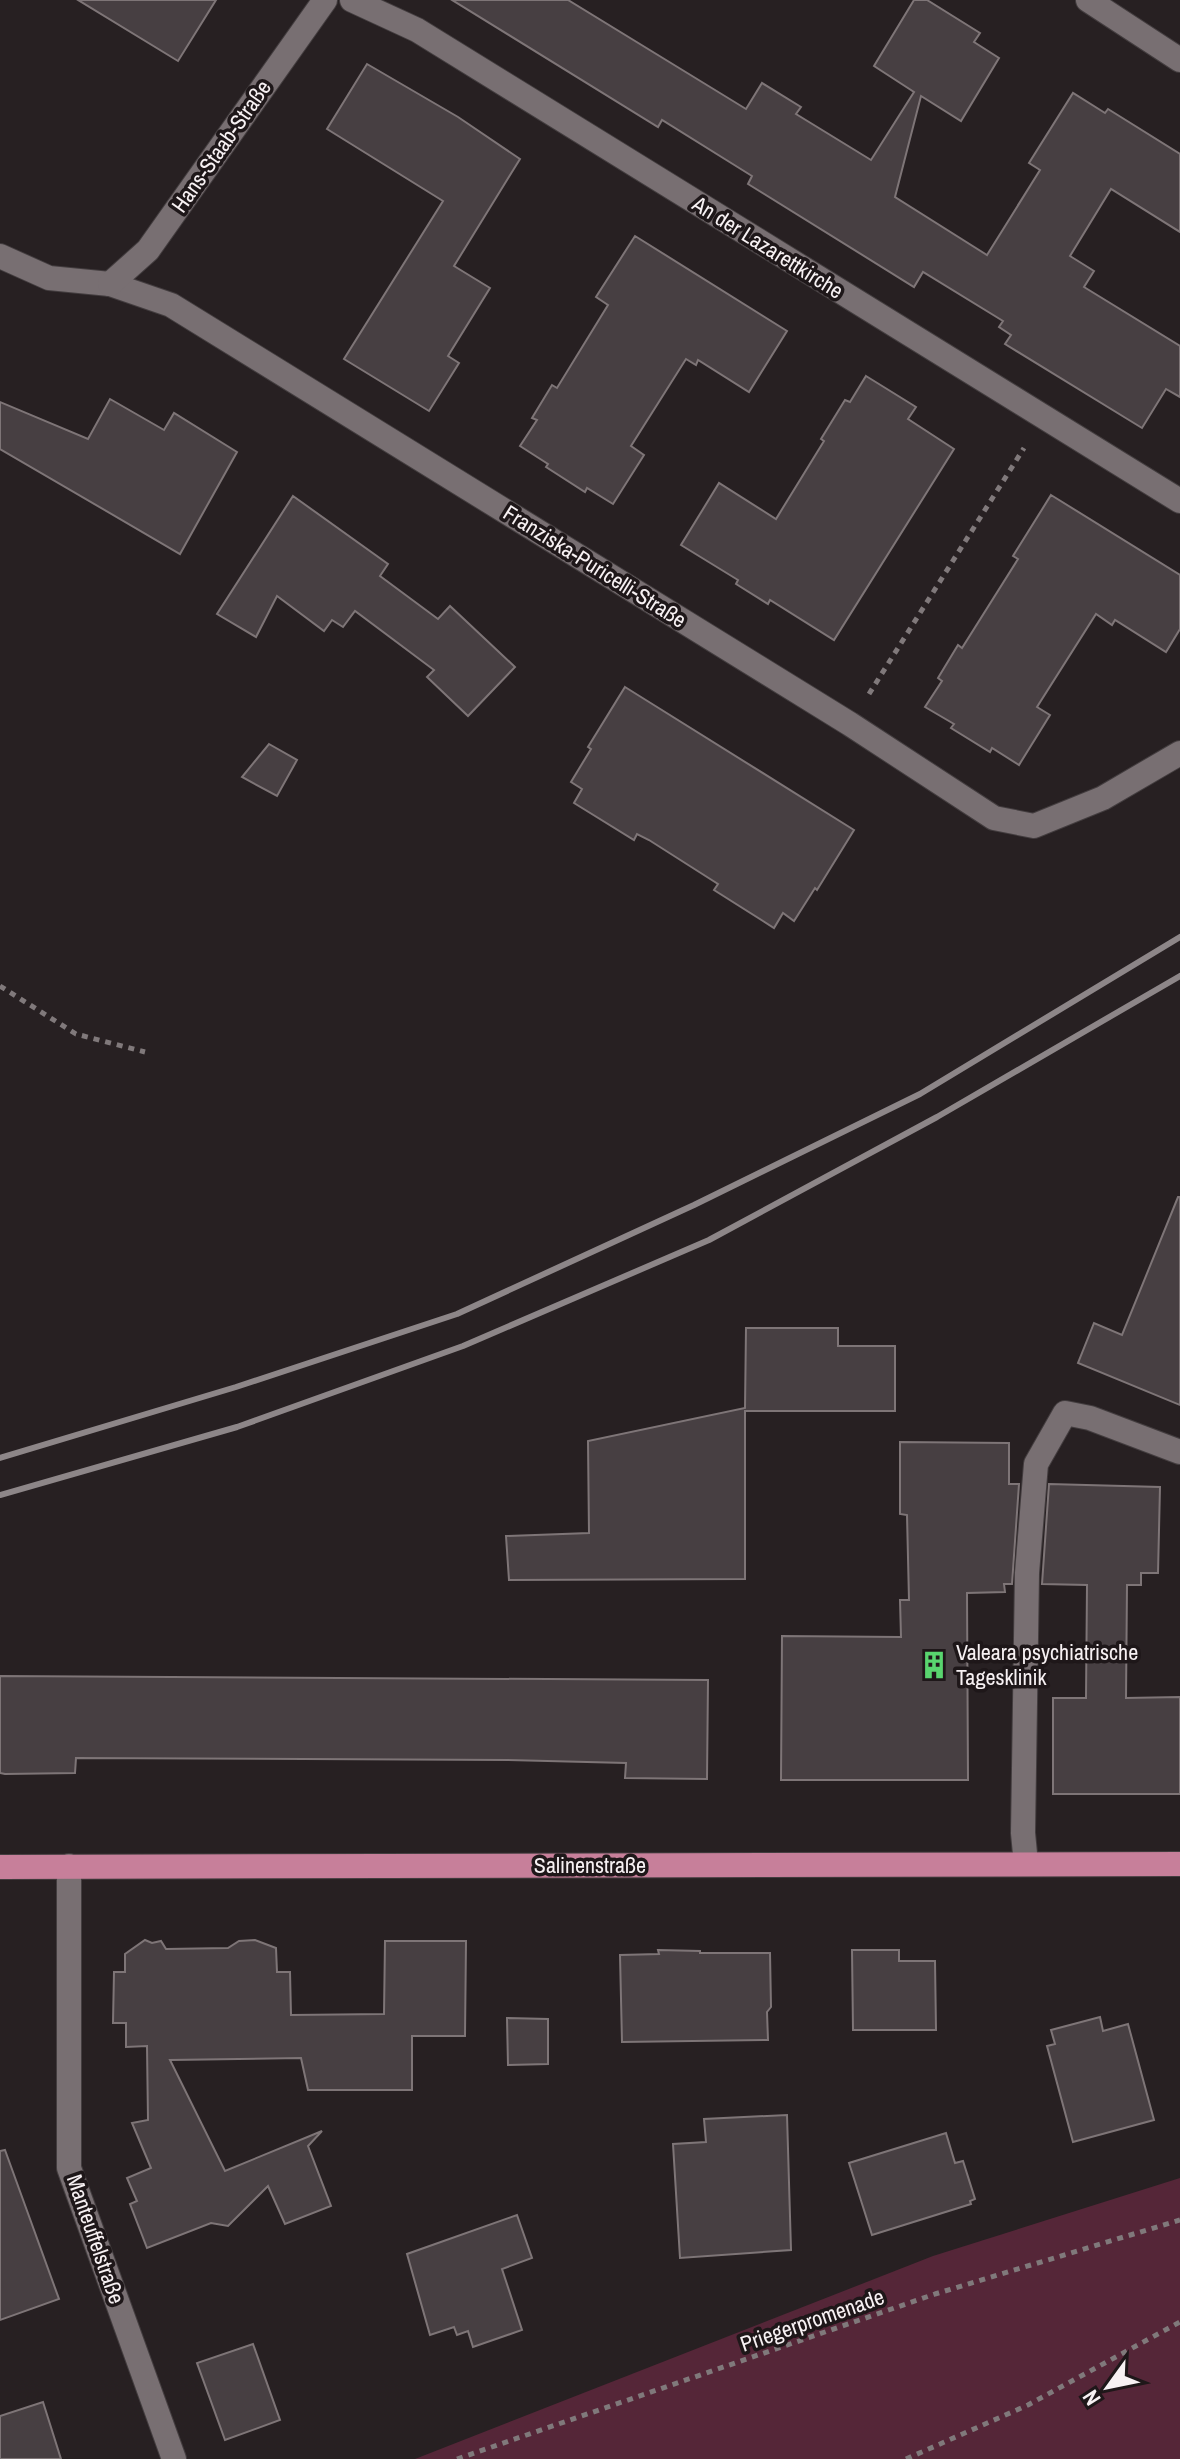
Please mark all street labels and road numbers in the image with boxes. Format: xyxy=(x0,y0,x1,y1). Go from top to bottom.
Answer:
street label: Hans-Staab-Straße xyxy=(164,74,278,218)
street label: An der Lazarettkirche xyxy=(686,188,849,305)
street label: Franziska-Puricelli-Straße xyxy=(498,497,692,635)
street label: Salinenstraße xyxy=(534,1850,646,1880)
street label: Manteuffelstraße xyxy=(60,2170,132,2308)
street label: Priegerpromenade xyxy=(736,2281,888,2359)

